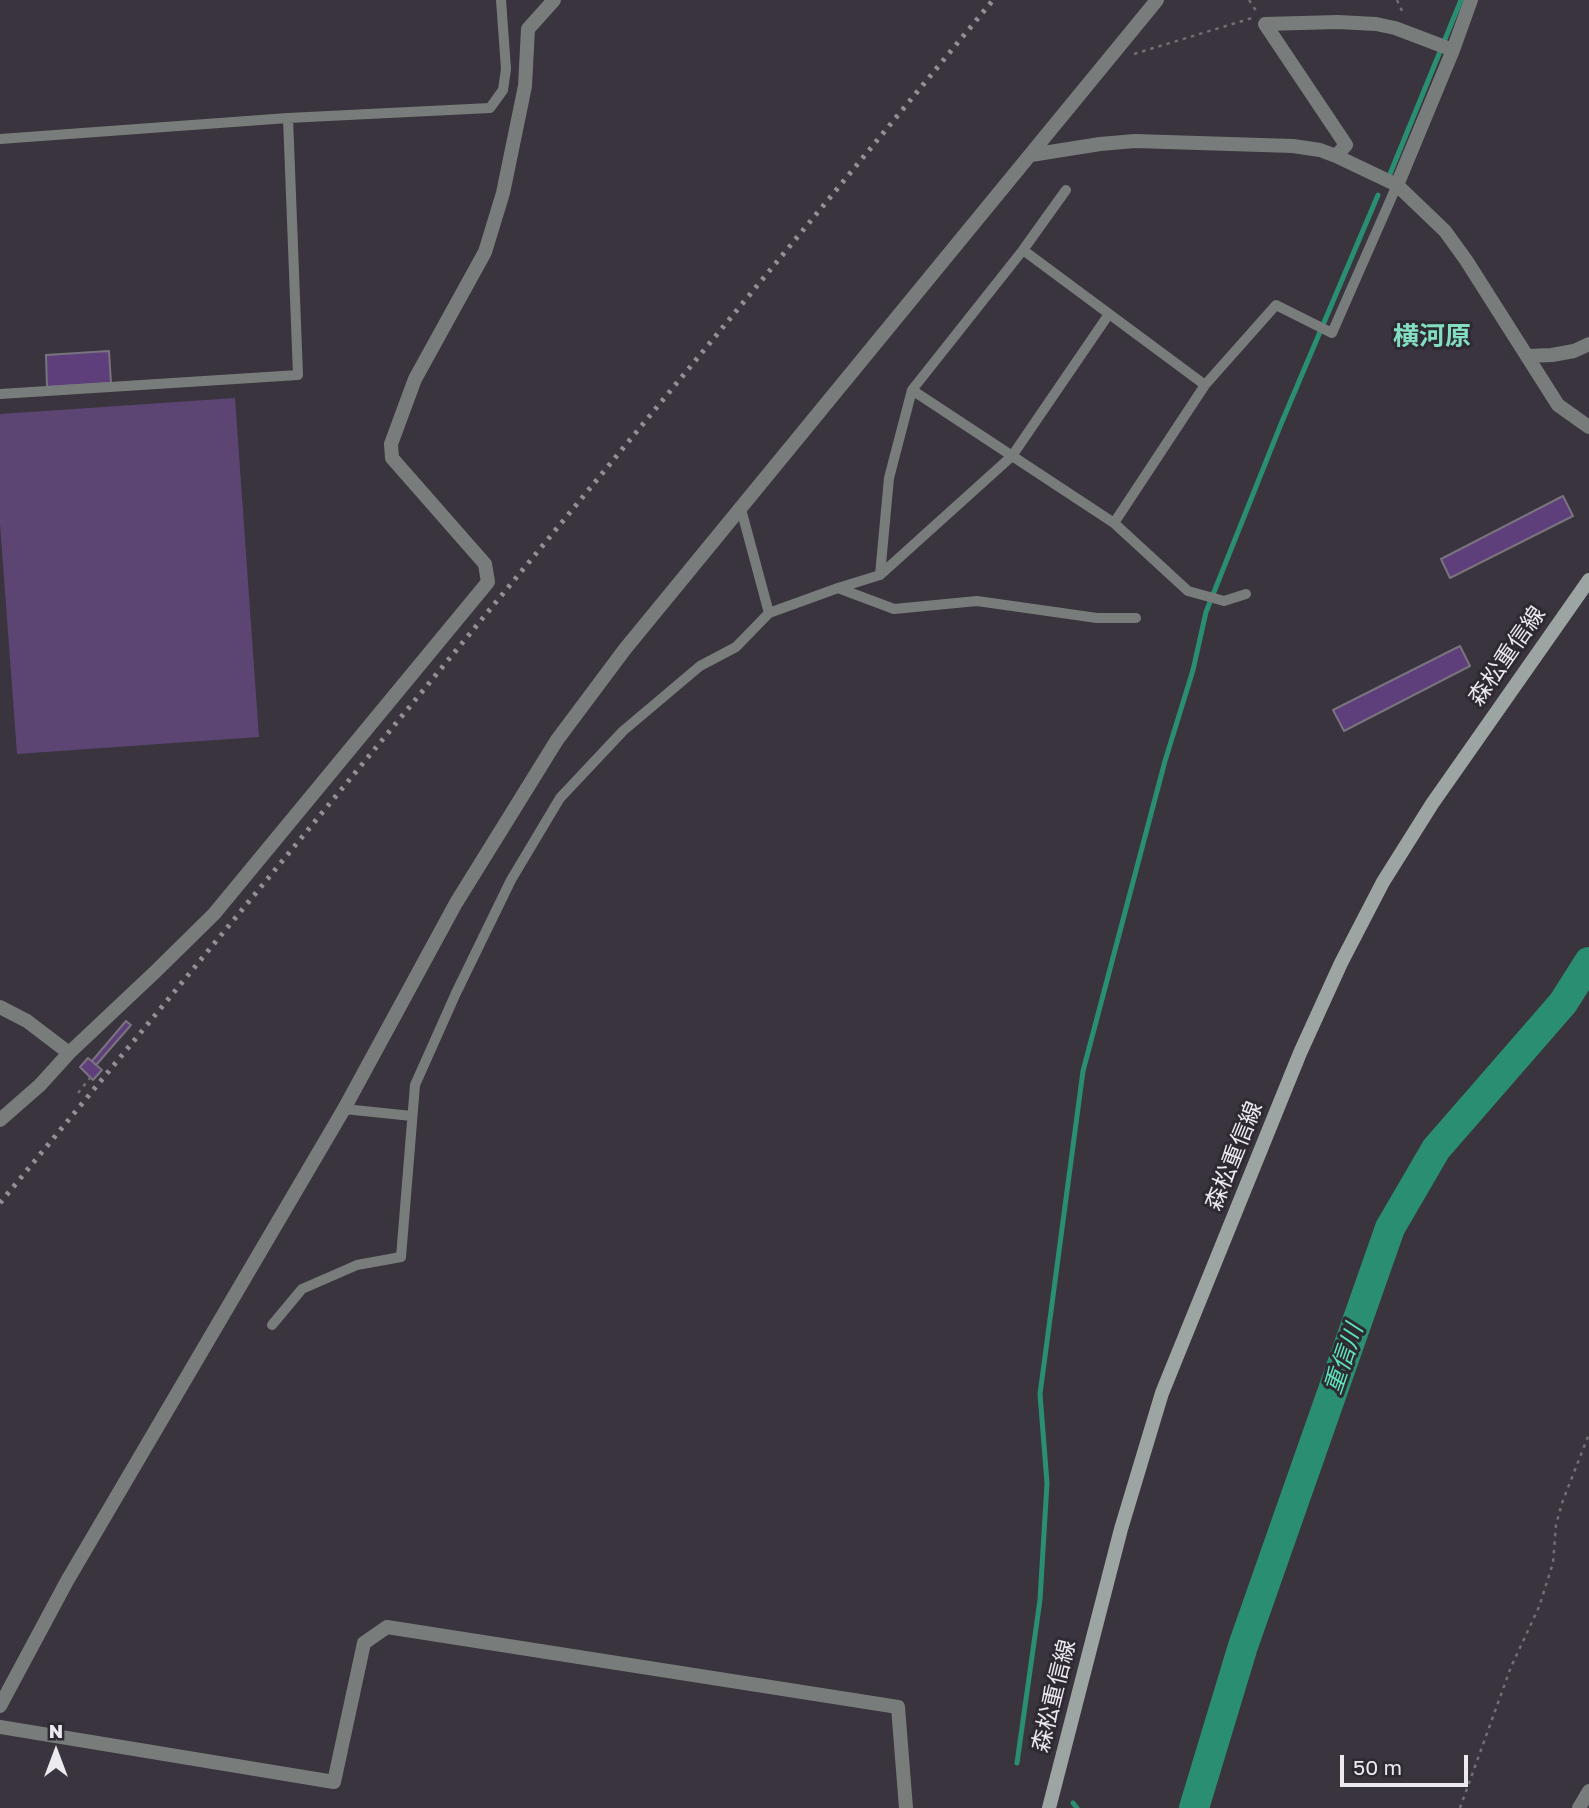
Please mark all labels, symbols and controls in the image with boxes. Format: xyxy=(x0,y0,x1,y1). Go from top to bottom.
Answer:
district label: 横河原 xyxy=(1393,321,1471,353)
street label: 森松重信線 xyxy=(1463,601,1551,711)
street label: 森松重信線 xyxy=(1200,1098,1268,1214)
water label: 重信川 xyxy=(1319,1320,1369,1398)
street label: 森松重信線 xyxy=(1027,1637,1081,1755)
north arrow xyxy=(21,1717,91,1787)
text: N xyxy=(49,1719,63,1742)
scale bar xyxy=(1344,1742,1472,1786)
text: 50 m xyxy=(1353,1754,1402,1780)

